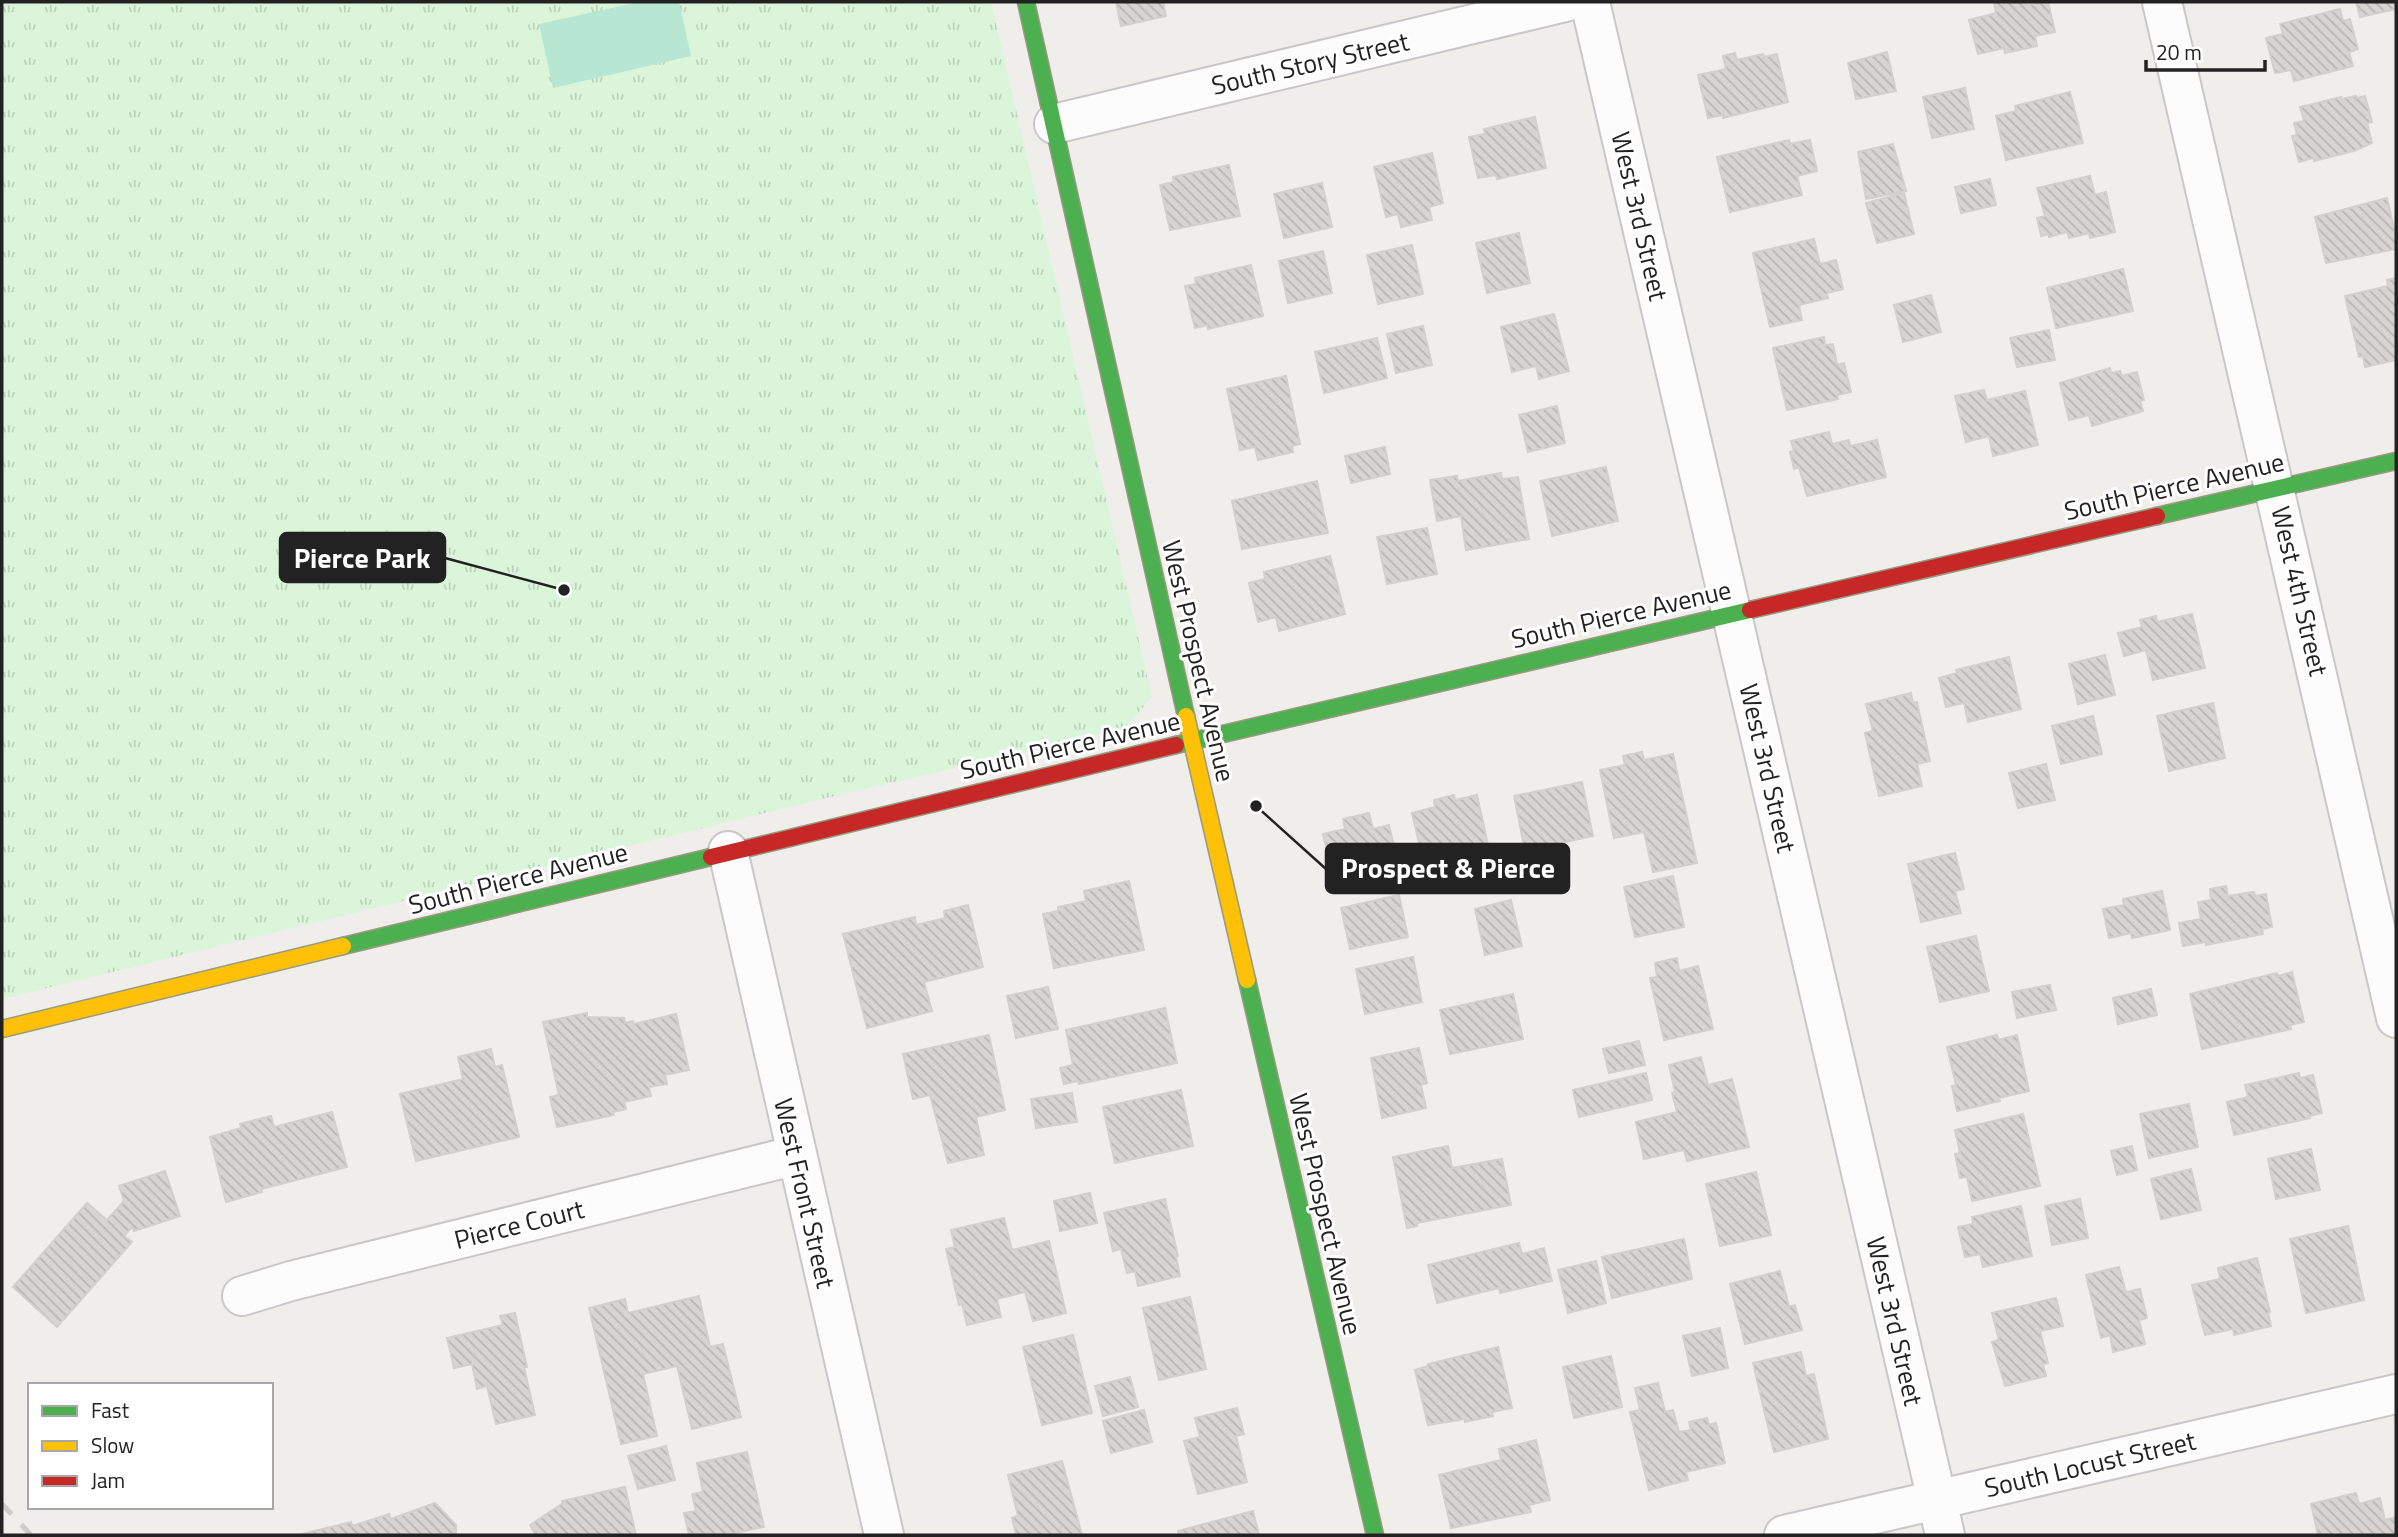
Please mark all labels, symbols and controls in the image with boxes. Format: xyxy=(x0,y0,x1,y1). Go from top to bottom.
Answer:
street label: South Story Street xyxy=(1207,21,1413,105)
scale bar xyxy=(2146,28,2265,72)
text: 20 m xyxy=(2156,36,2202,68)
street label: West 3rd Street xyxy=(1602,128,1678,304)
street label: South Pierce Avenue xyxy=(2060,442,2288,530)
street label: West 4th Street xyxy=(2262,502,2338,680)
callout: Pierce Park xyxy=(280,533,445,582)
text: Pierce Park xyxy=(294,536,431,579)
street label: West Prospect Avenue xyxy=(1152,536,1246,786)
street label: South Pierce Avenue xyxy=(1507,570,1735,658)
street label: West 3rd Street xyxy=(1730,680,1806,856)
street label: South Pierce Avenue xyxy=(956,701,1184,789)
street label: South Pierce Avenue xyxy=(404,832,632,924)
callout: Prospect & Pierce xyxy=(1326,844,1569,893)
text: Prospect & Pierce xyxy=(1341,846,1555,889)
street label: West Prospect Avenue xyxy=(1279,1089,1373,1339)
street label: West Front Street xyxy=(764,1094,846,1292)
street label: Pierce Court xyxy=(450,1189,588,1259)
street label: West 3rd Street xyxy=(1857,1233,1933,1409)
legend xyxy=(28,1383,273,1509)
text: Fast xyxy=(91,1394,130,1426)
street label: South Locust Street xyxy=(1981,1421,2199,1507)
text: Slow xyxy=(91,1429,134,1461)
text: Jam xyxy=(91,1464,125,1496)

